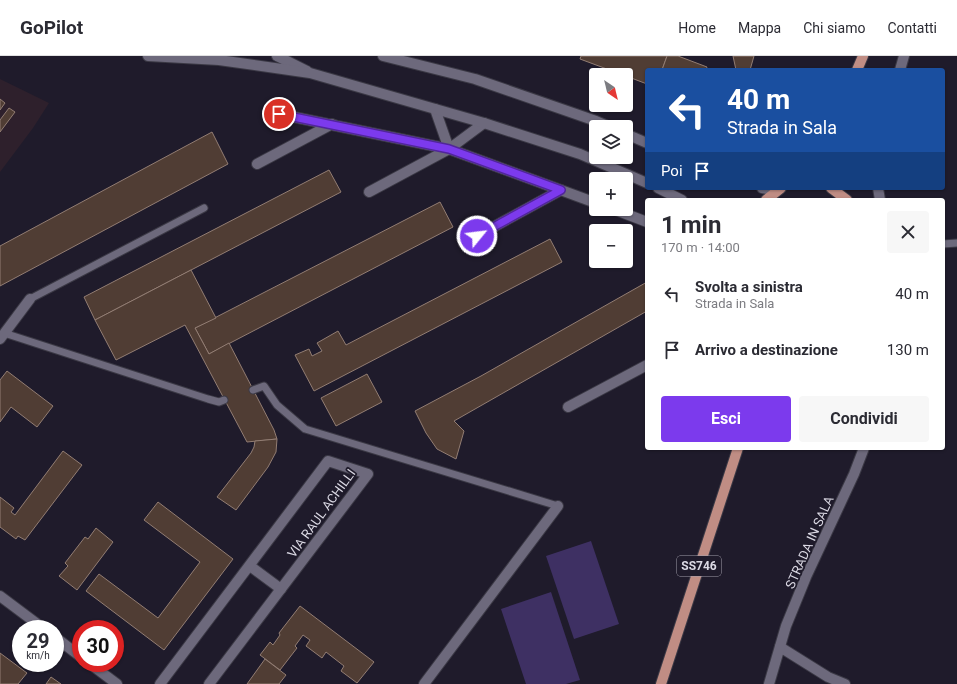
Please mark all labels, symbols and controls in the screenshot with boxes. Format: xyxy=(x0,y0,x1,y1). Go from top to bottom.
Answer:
text: GoPilot xyxy=(20,16,83,39)
text: Home xyxy=(678,20,716,36)
text: Mappa xyxy=(738,20,781,36)
text: Chi siamo xyxy=(803,20,865,36)
text: Contatti xyxy=(887,20,937,36)
north arrow xyxy=(589,68,633,112)
map controls xyxy=(589,68,633,268)
text: 40 m xyxy=(727,83,790,116)
icon: left xyxy=(661,84,713,136)
pin xyxy=(262,97,296,131)
icon: arrive xyxy=(268,103,290,125)
text: Strada in Sala xyxy=(727,117,837,138)
button: layers xyxy=(589,120,633,164)
icon: arrive xyxy=(691,160,713,182)
text: Poi xyxy=(661,162,683,180)
button: + xyxy=(589,172,633,216)
text: 1 min xyxy=(661,211,721,239)
button: close xyxy=(887,211,929,253)
position arrow xyxy=(456,215,498,257)
button: − xyxy=(589,224,633,268)
text: 170 m · 14:00 xyxy=(661,240,740,255)
text: Svolta a sinistra xyxy=(695,278,803,296)
icon: left xyxy=(661,283,683,305)
text: 40 m xyxy=(895,285,929,303)
text: Strada in Sala xyxy=(695,296,774,311)
icon: arrive xyxy=(661,339,683,361)
text: Arrivo a destinazione xyxy=(695,341,838,359)
text: 130 m xyxy=(887,341,929,359)
button: Esci xyxy=(661,396,791,442)
button: Condividi xyxy=(799,396,929,442)
street label: VIA RAUL ACHILLI xyxy=(284,466,359,561)
street label: STRADA IN SALA xyxy=(782,493,837,591)
road number: SS746 xyxy=(677,556,721,576)
speed limit sign: 30 xyxy=(72,620,124,672)
text: 29 xyxy=(27,629,49,653)
text: km/h xyxy=(26,650,50,661)

